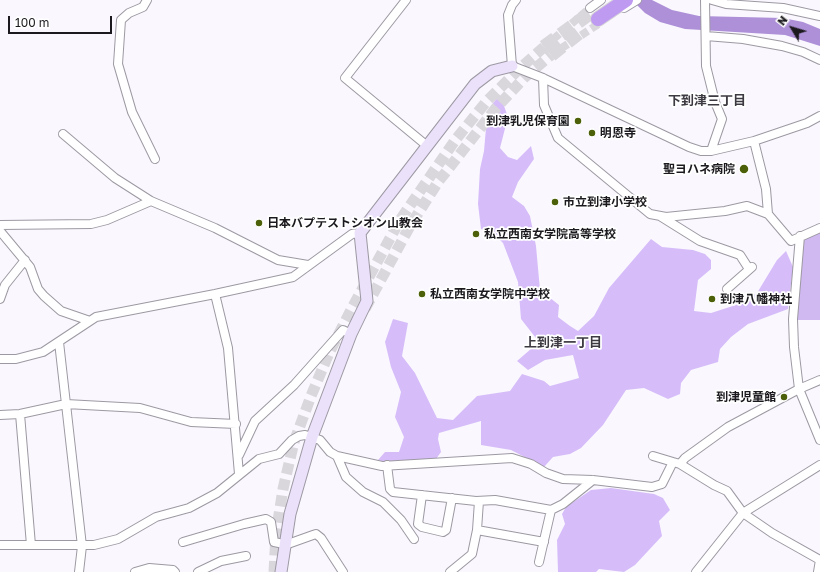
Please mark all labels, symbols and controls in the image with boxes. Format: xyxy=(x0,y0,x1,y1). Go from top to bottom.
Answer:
scale bar xyxy=(10,8,114,34)
north arrow xyxy=(772,8,812,48)
text: N xyxy=(774,13,790,28)
text: 100 m xyxy=(15,15,49,30)
district label: 下到津三丁目 xyxy=(668,93,746,109)
place label: 到津乳児保育園 xyxy=(486,114,570,128)
marker: 到津乳児保育園 xyxy=(573,116,583,126)
place label: 明恩寺 xyxy=(600,126,636,140)
marker: 明恩寺 xyxy=(587,128,597,138)
place label: 聖ヨハネ病院 xyxy=(663,162,735,176)
marker: 聖ヨハネ病院 xyxy=(738,163,750,175)
place label: 市立到津小学校 xyxy=(563,195,647,209)
marker: 市立到津小学校 xyxy=(550,197,560,207)
place label: 日本バプテストシオン山教会 xyxy=(267,216,423,230)
marker: 日本バプテストシオン山教会 xyxy=(254,218,264,228)
place label: 私立西南女学院高等学校 xyxy=(484,227,616,241)
marker: 私立西南女学院高等学校 xyxy=(471,229,481,239)
place label: 私立西南女学院中学校 xyxy=(430,287,550,301)
marker: 私立西南女学院中学校 xyxy=(417,289,427,299)
place label: 到津八幡神社 xyxy=(720,292,792,306)
marker: 到津八幡神社 xyxy=(707,294,717,304)
district label: 上到津一丁目 xyxy=(524,335,602,351)
place label: 到津児童館 xyxy=(716,390,776,404)
marker: 到津児童館 xyxy=(779,392,789,402)

